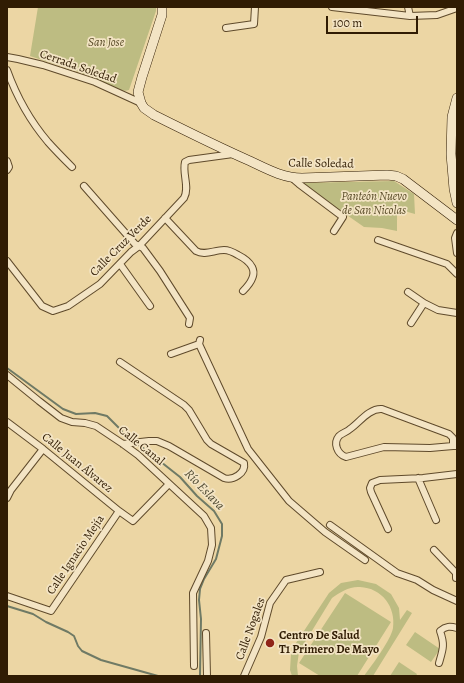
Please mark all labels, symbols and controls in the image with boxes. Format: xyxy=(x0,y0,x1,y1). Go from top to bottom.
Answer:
scale bar xyxy=(328,8,420,34)
text: 100 m xyxy=(333,15,362,31)
park label: San Jose xyxy=(88,36,124,50)
street label: Cerrada Soledad xyxy=(38,47,118,87)
street label: Calle Soledad xyxy=(288,156,354,172)
park label: Panteón Nuevo de San Nicolas xyxy=(341,190,407,218)
street label: Calle Cruz Verde xyxy=(87,212,155,280)
street label: Calle Canal xyxy=(115,423,167,469)
street label: Calle Juan Álvarez xyxy=(39,430,115,496)
water label: Río Eslava xyxy=(181,466,227,514)
street label: Calle Ignacio Mejía xyxy=(44,512,108,598)
street label: Calle Nogales xyxy=(233,596,269,662)
place label: Centro De Salud T1 Primero De Mayo xyxy=(279,629,379,657)
marker: Centro De Salud T1 Primero De Mayo xyxy=(264,637,276,649)

